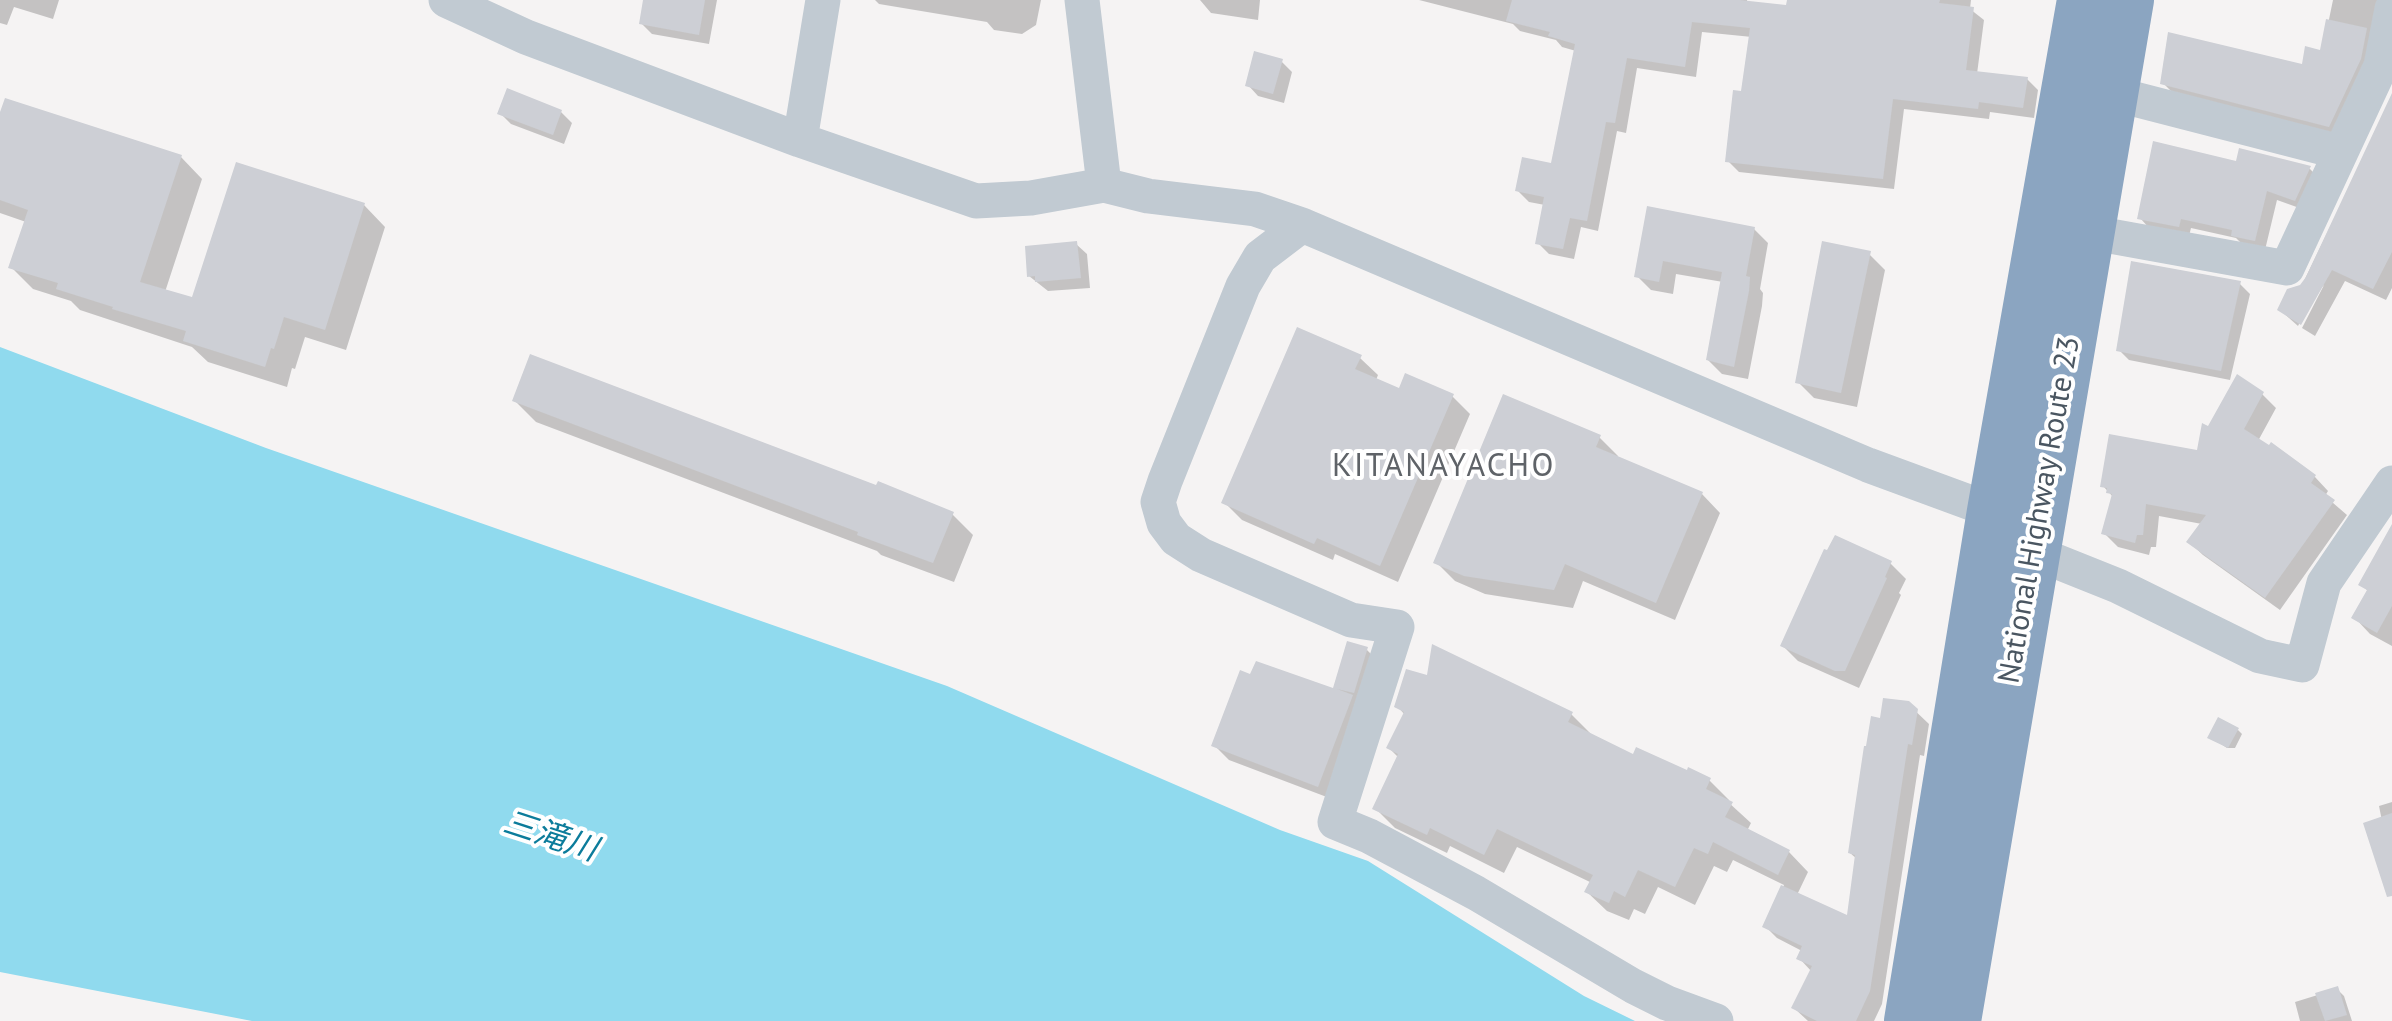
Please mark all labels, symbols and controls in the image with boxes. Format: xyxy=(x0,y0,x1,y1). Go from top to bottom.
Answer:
street label: National Highway Route 23 xyxy=(1992,334,2088,686)
district label: KITANAYACHO xyxy=(1332,448,1556,486)
water label: 三滝川 xyxy=(498,804,602,870)

